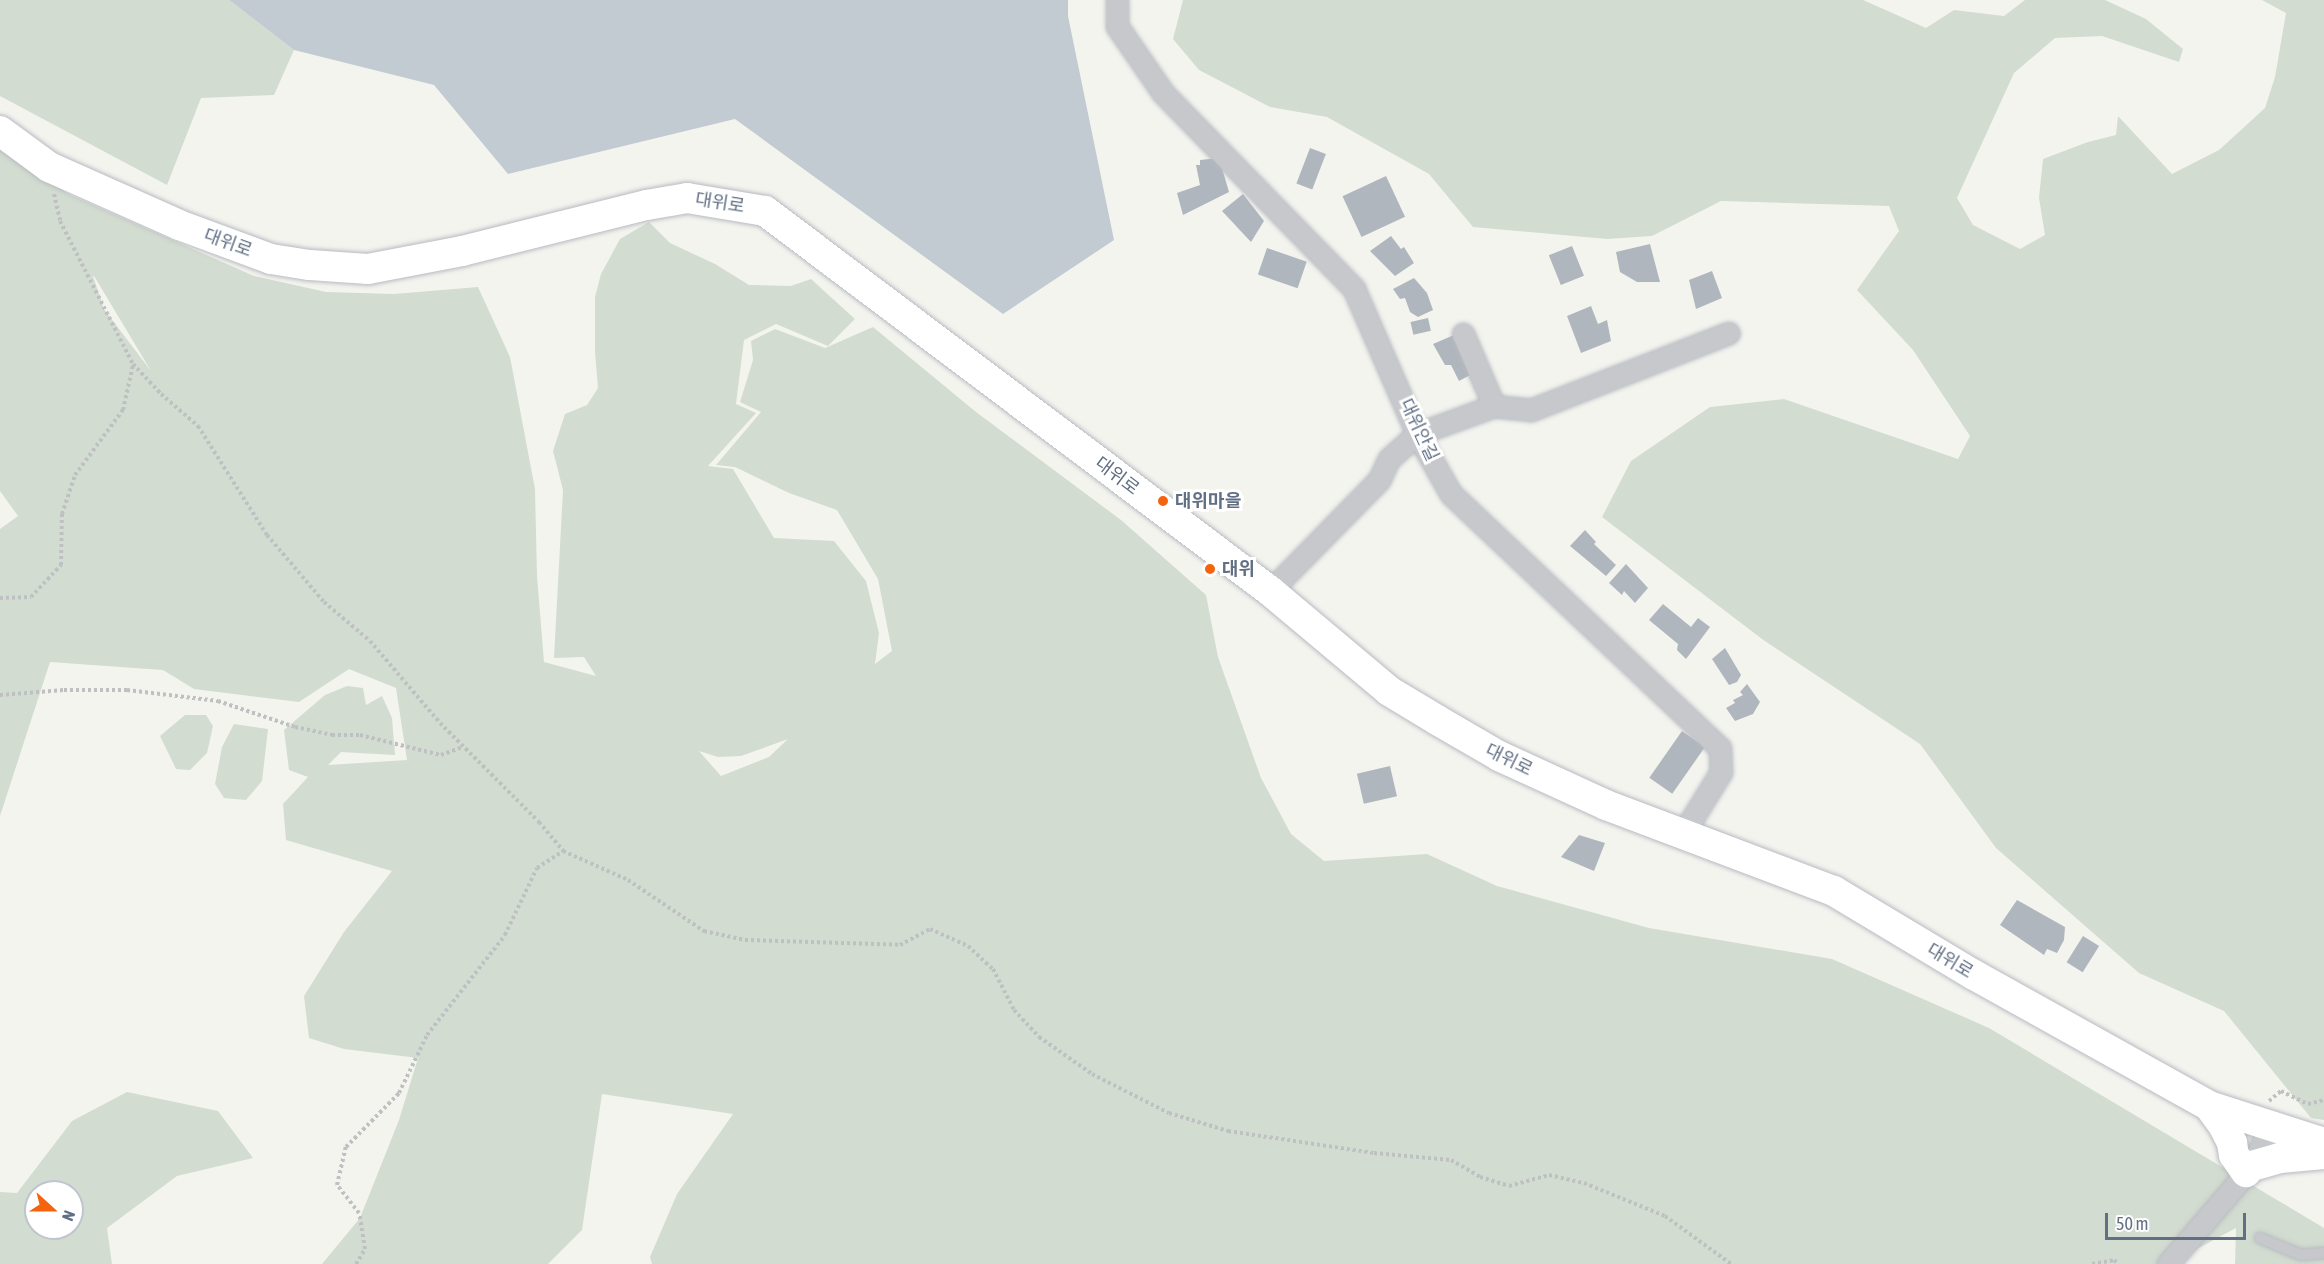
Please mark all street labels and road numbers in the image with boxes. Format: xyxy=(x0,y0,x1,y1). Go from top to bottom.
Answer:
street label: 대위로 xyxy=(694,188,746,218)
street label: 대위로 xyxy=(201,224,255,262)
street label: 대위안길 xyxy=(1395,395,1443,465)
street label: 대위로 xyxy=(1091,452,1143,500)
street label: 대위로 xyxy=(1482,739,1536,781)
street label: 대위로 xyxy=(1923,939,1977,983)

